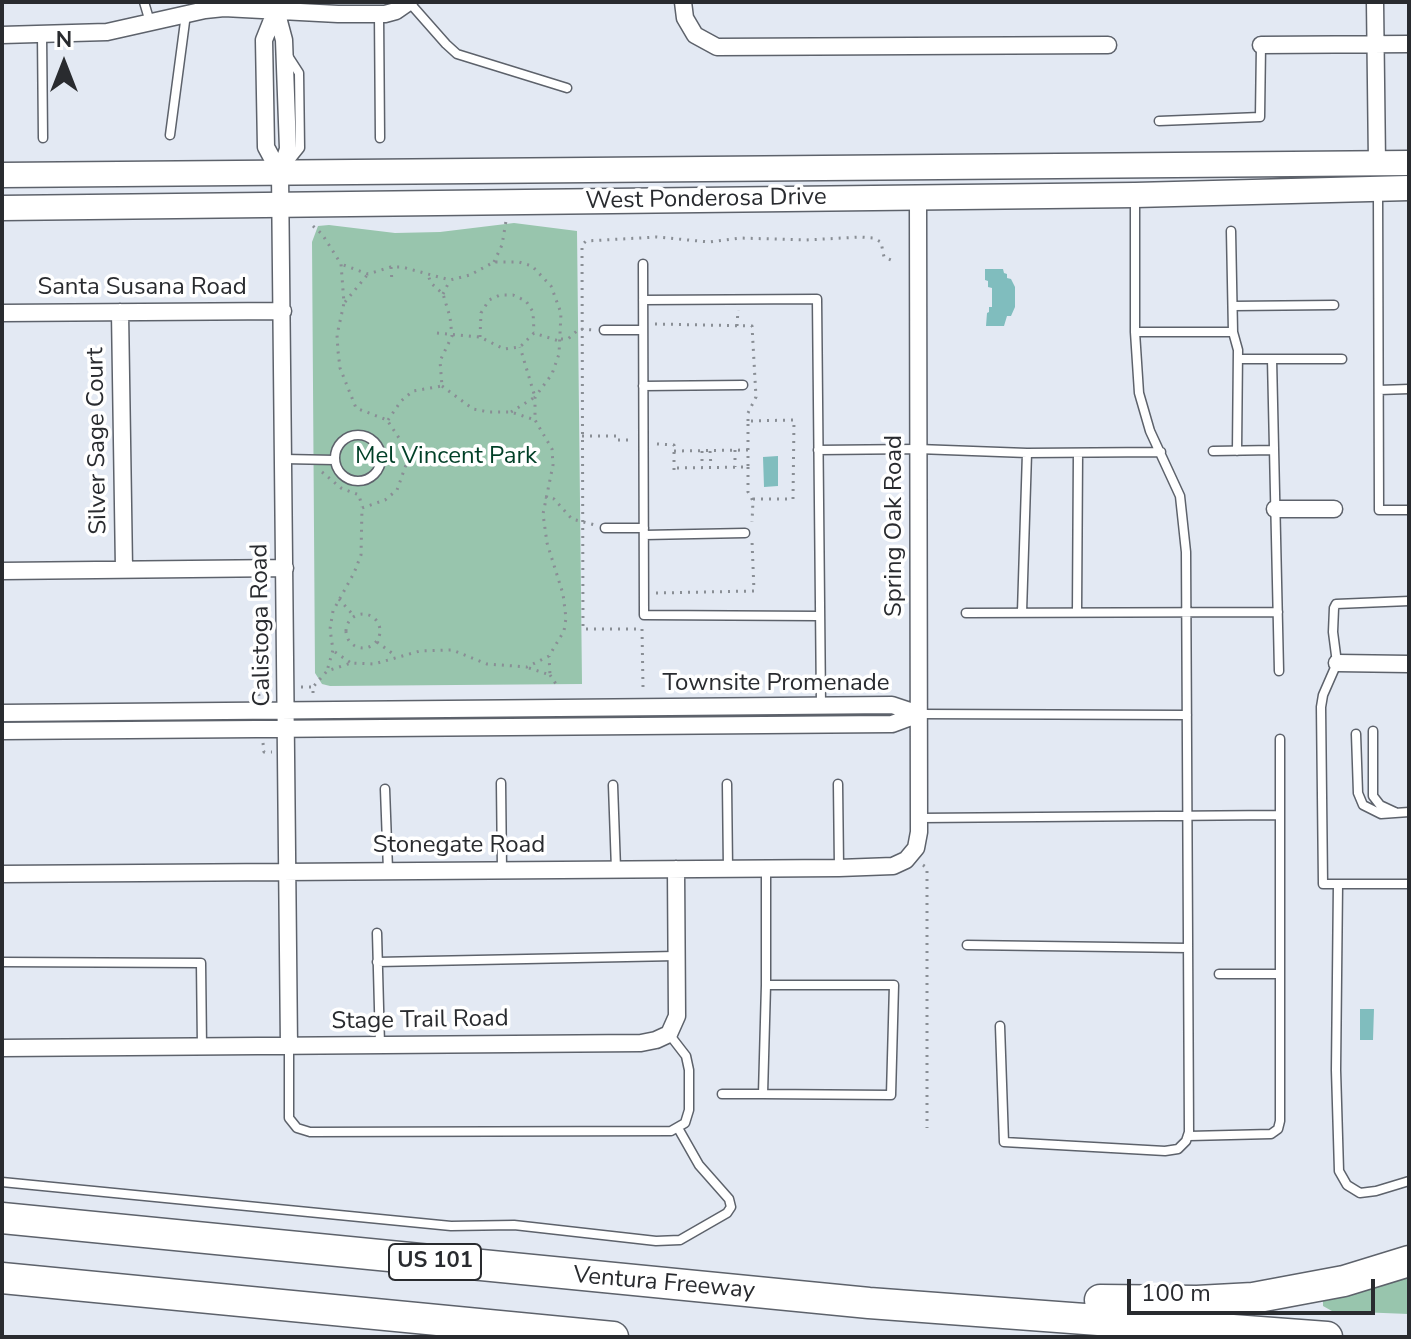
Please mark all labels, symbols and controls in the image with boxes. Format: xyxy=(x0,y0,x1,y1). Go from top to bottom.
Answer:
north arrow xyxy=(24,24,104,104)
text: N xyxy=(56,25,72,55)
street label: West Ponderosa Drive xyxy=(585,183,827,217)
street label: Santa Susana Road xyxy=(37,274,247,302)
street label: Silver Sage Court xyxy=(82,347,114,535)
street label: Spring Oak Road xyxy=(881,435,909,617)
park label: Mel Vincent Park xyxy=(355,443,537,471)
street label: Calistoga Road xyxy=(246,543,278,707)
street label: Townsite Promenade xyxy=(662,670,890,698)
street label: Stonegate Road xyxy=(373,832,545,860)
street label: Stage Trail Road xyxy=(331,1005,509,1037)
road number: US 101 xyxy=(389,1244,481,1280)
street label: Ventura Freeway xyxy=(572,1262,756,1306)
scale bar xyxy=(1131,1263,1379,1313)
text: 100 m xyxy=(1141,1277,1211,1309)

